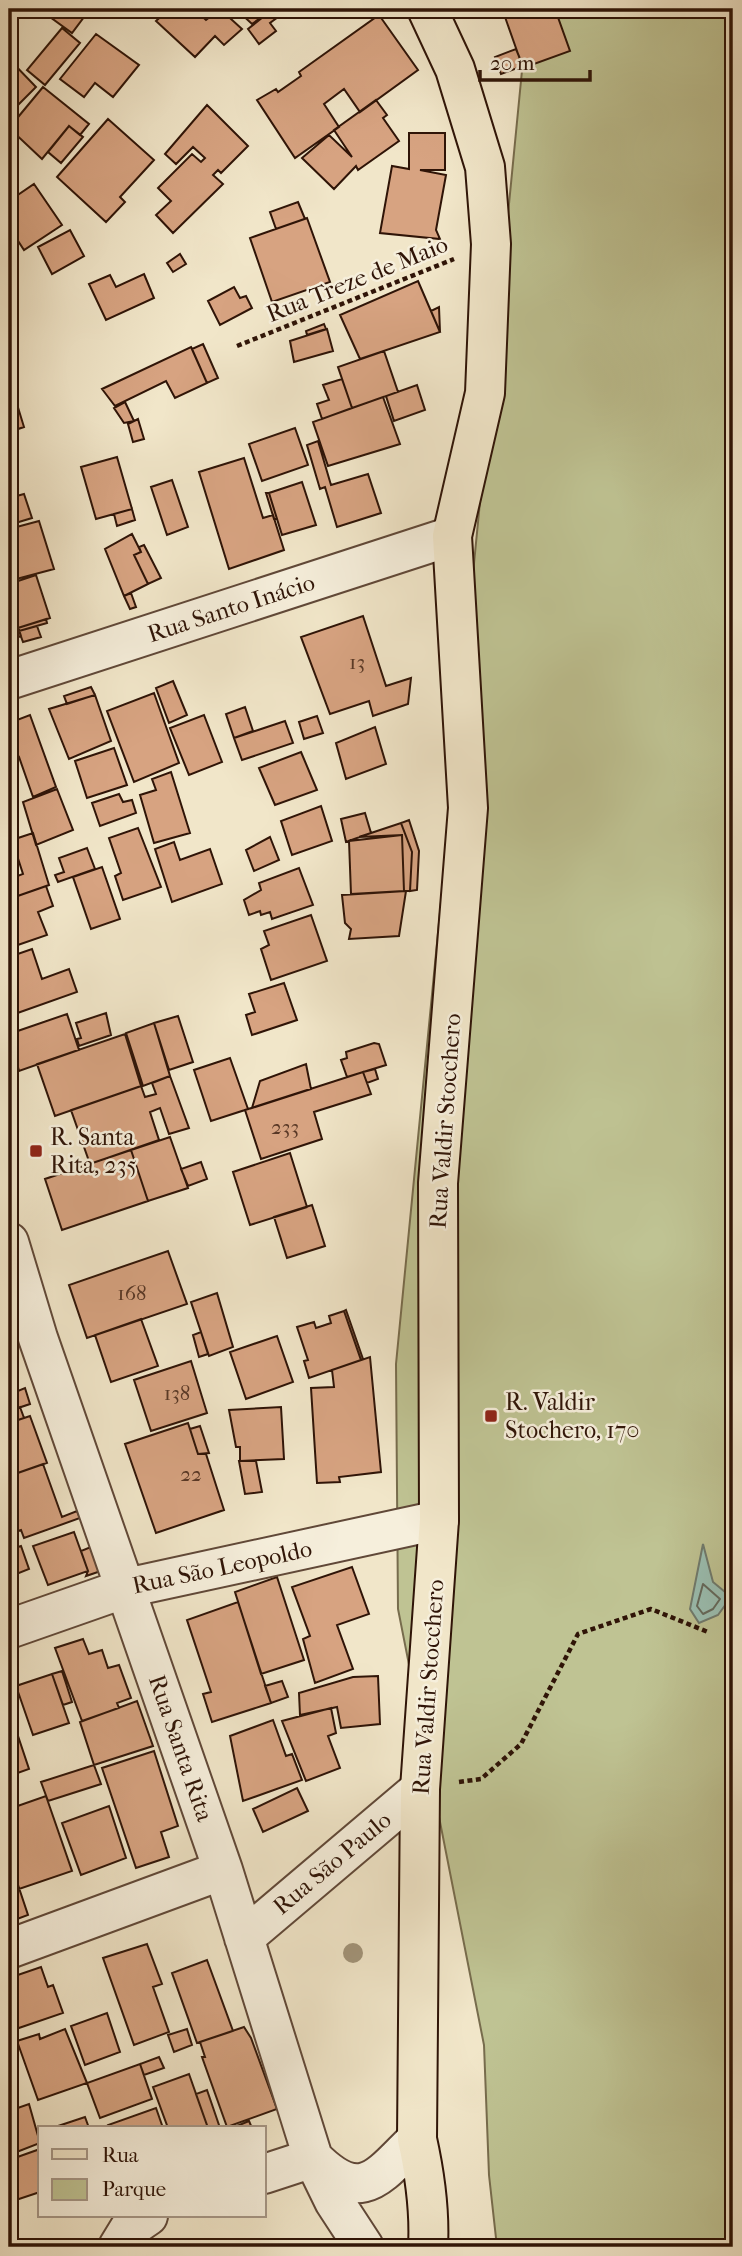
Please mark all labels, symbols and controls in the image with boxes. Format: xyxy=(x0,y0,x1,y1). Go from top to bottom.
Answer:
scale bar xyxy=(480,38,590,82)
text: 20 m xyxy=(490,51,535,75)
street label: Rua Treze de Maio xyxy=(262,230,452,328)
street label: Rua Santo Inácio xyxy=(144,568,318,648)
house number: 13 xyxy=(349,650,365,674)
street label: Rua Valdir Stocchero xyxy=(424,1012,466,1230)
house number: 233 xyxy=(271,1115,299,1139)
place label: R. Santa Rita, 235 xyxy=(50,1123,137,1179)
marker: R. Santa Rita, 235 xyxy=(28,1143,44,1159)
house number: 168 xyxy=(117,1281,147,1305)
house number: 138 xyxy=(164,1381,190,1405)
place label: R. Valdir Stochero, 170 xyxy=(505,1388,640,1444)
marker: R. Valdir Stochero, 170 xyxy=(483,1408,499,1424)
house number: 22 xyxy=(180,1462,202,1486)
street label: Rua São Leopoldo xyxy=(130,1534,314,1600)
street label: Rua Valdir Stocchero xyxy=(407,1578,449,1796)
street label: Rua Santa Rita xyxy=(143,1671,219,1826)
street label: Rua São Paulo xyxy=(267,1806,397,1920)
legend xyxy=(38,2126,266,2218)
text: Rua xyxy=(102,2143,139,2167)
text: Parque xyxy=(102,2177,166,2201)

